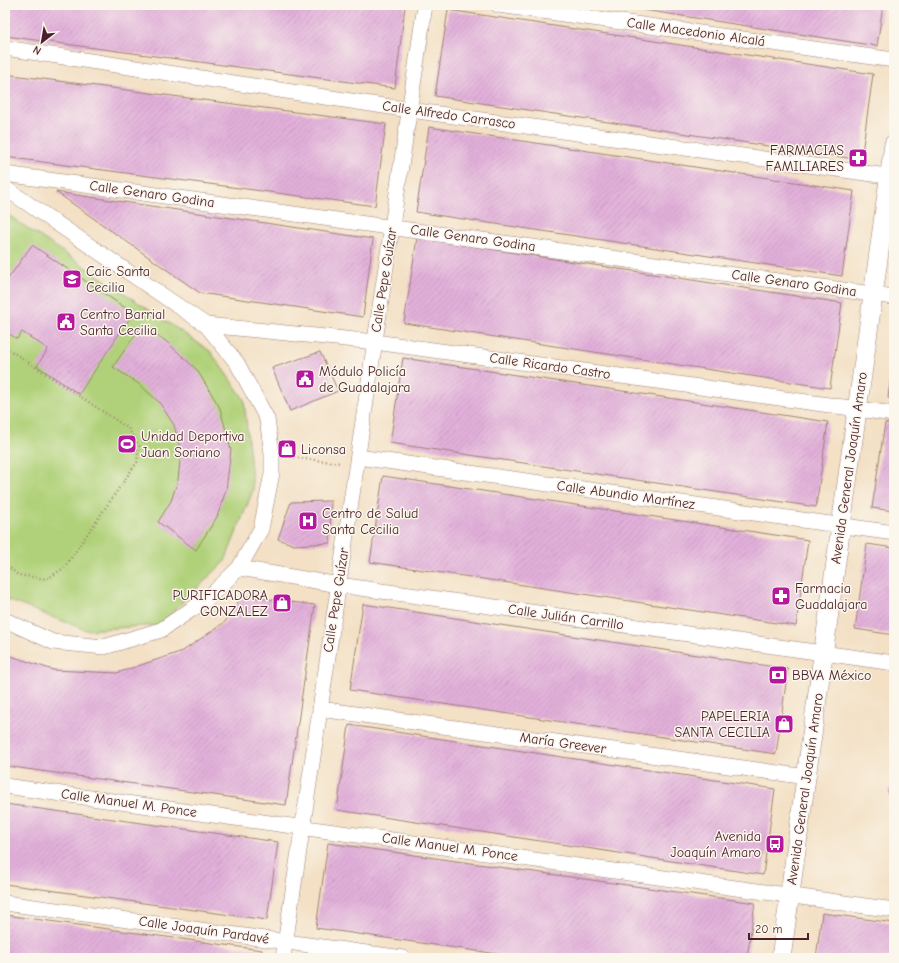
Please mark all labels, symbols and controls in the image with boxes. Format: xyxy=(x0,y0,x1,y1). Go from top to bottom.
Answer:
street label: Calle Macedonio Alcalá xyxy=(626,14,766,50)
north arrow xyxy=(22,22,62,62)
text: N xyxy=(31,43,44,58)
street label: Calle Alfredo Carrasco xyxy=(381,97,517,133)
place label: FARMACIAS FAMILIARES xyxy=(766,142,844,175)
pharmacy icon: FARMACIAS FAMILIARES xyxy=(847,147,869,169)
street label: Calle Genaro Godina xyxy=(88,177,216,211)
street label: Calle Genaro Godina xyxy=(409,221,537,255)
street label: Calle Pepe Guízar xyxy=(367,226,401,334)
place label: Caic Santa Cecilia xyxy=(86,263,150,296)
street label: Calle Genaro Godina xyxy=(730,266,858,300)
school or university icon: Caic Santa Cecilia xyxy=(61,268,83,290)
place label: Centro Barrial Santa Cecilia xyxy=(80,306,165,339)
public building icon: Centro Barrial Santa Cecilia xyxy=(55,311,77,333)
street label: Calle Ricardo Castro xyxy=(488,349,612,383)
place label: Módulo Policía de Guadalajara xyxy=(319,363,411,396)
public building icon: Módulo Policía de Guadalajara xyxy=(294,368,316,390)
street label: Avenida General Joaquín Amaro xyxy=(827,371,871,565)
place label: Unidad Deportiva Juan Soriano xyxy=(141,428,245,461)
sports icon: Unidad Deportiva Juan Soriano xyxy=(116,433,138,455)
shop icon: Liconsa xyxy=(276,438,298,460)
place label: Liconsa xyxy=(301,441,346,458)
street label: Calle Abundio Martínez xyxy=(556,477,696,513)
place label: Centro de Salud Santa Cecilia xyxy=(322,505,418,538)
hospital icon: Centro de Salud Santa Cecilia xyxy=(297,510,319,532)
street label: Calle Pepe Guízar xyxy=(319,546,353,654)
place label: Farmacia Guadalajara xyxy=(795,580,867,613)
pharmacy icon: Farmacia Guadalajara xyxy=(770,585,792,607)
place label: PURIFICADORA GONZALEZ xyxy=(172,587,268,620)
shop icon: PURIFICADORA GONZALEZ xyxy=(271,592,293,614)
street label: Calle Julián Carrillo xyxy=(507,600,625,634)
bank icon: BBVA México xyxy=(767,664,789,686)
place label: BBVA México xyxy=(792,667,872,684)
street label: Avenida General Joaquín Amaro xyxy=(783,692,827,886)
place label: PAPELERIA SANTA CECILIA xyxy=(674,708,770,741)
shop icon: PAPELERIA SANTA CECILIA xyxy=(773,713,795,735)
street label: María Greever xyxy=(519,729,608,758)
street label: Calle Manuel M. Ponce xyxy=(60,785,198,821)
place label: Avenida Joaquín Amaro xyxy=(670,828,761,861)
street label: Calle Manuel M. Ponce xyxy=(381,829,519,865)
bus stop icon: Avenida Joaquín Amaro xyxy=(764,833,786,855)
street label: Calle Joaquín Pardavé xyxy=(138,912,270,948)
scale bar xyxy=(749,915,808,941)
text: 20 m xyxy=(755,922,783,936)

